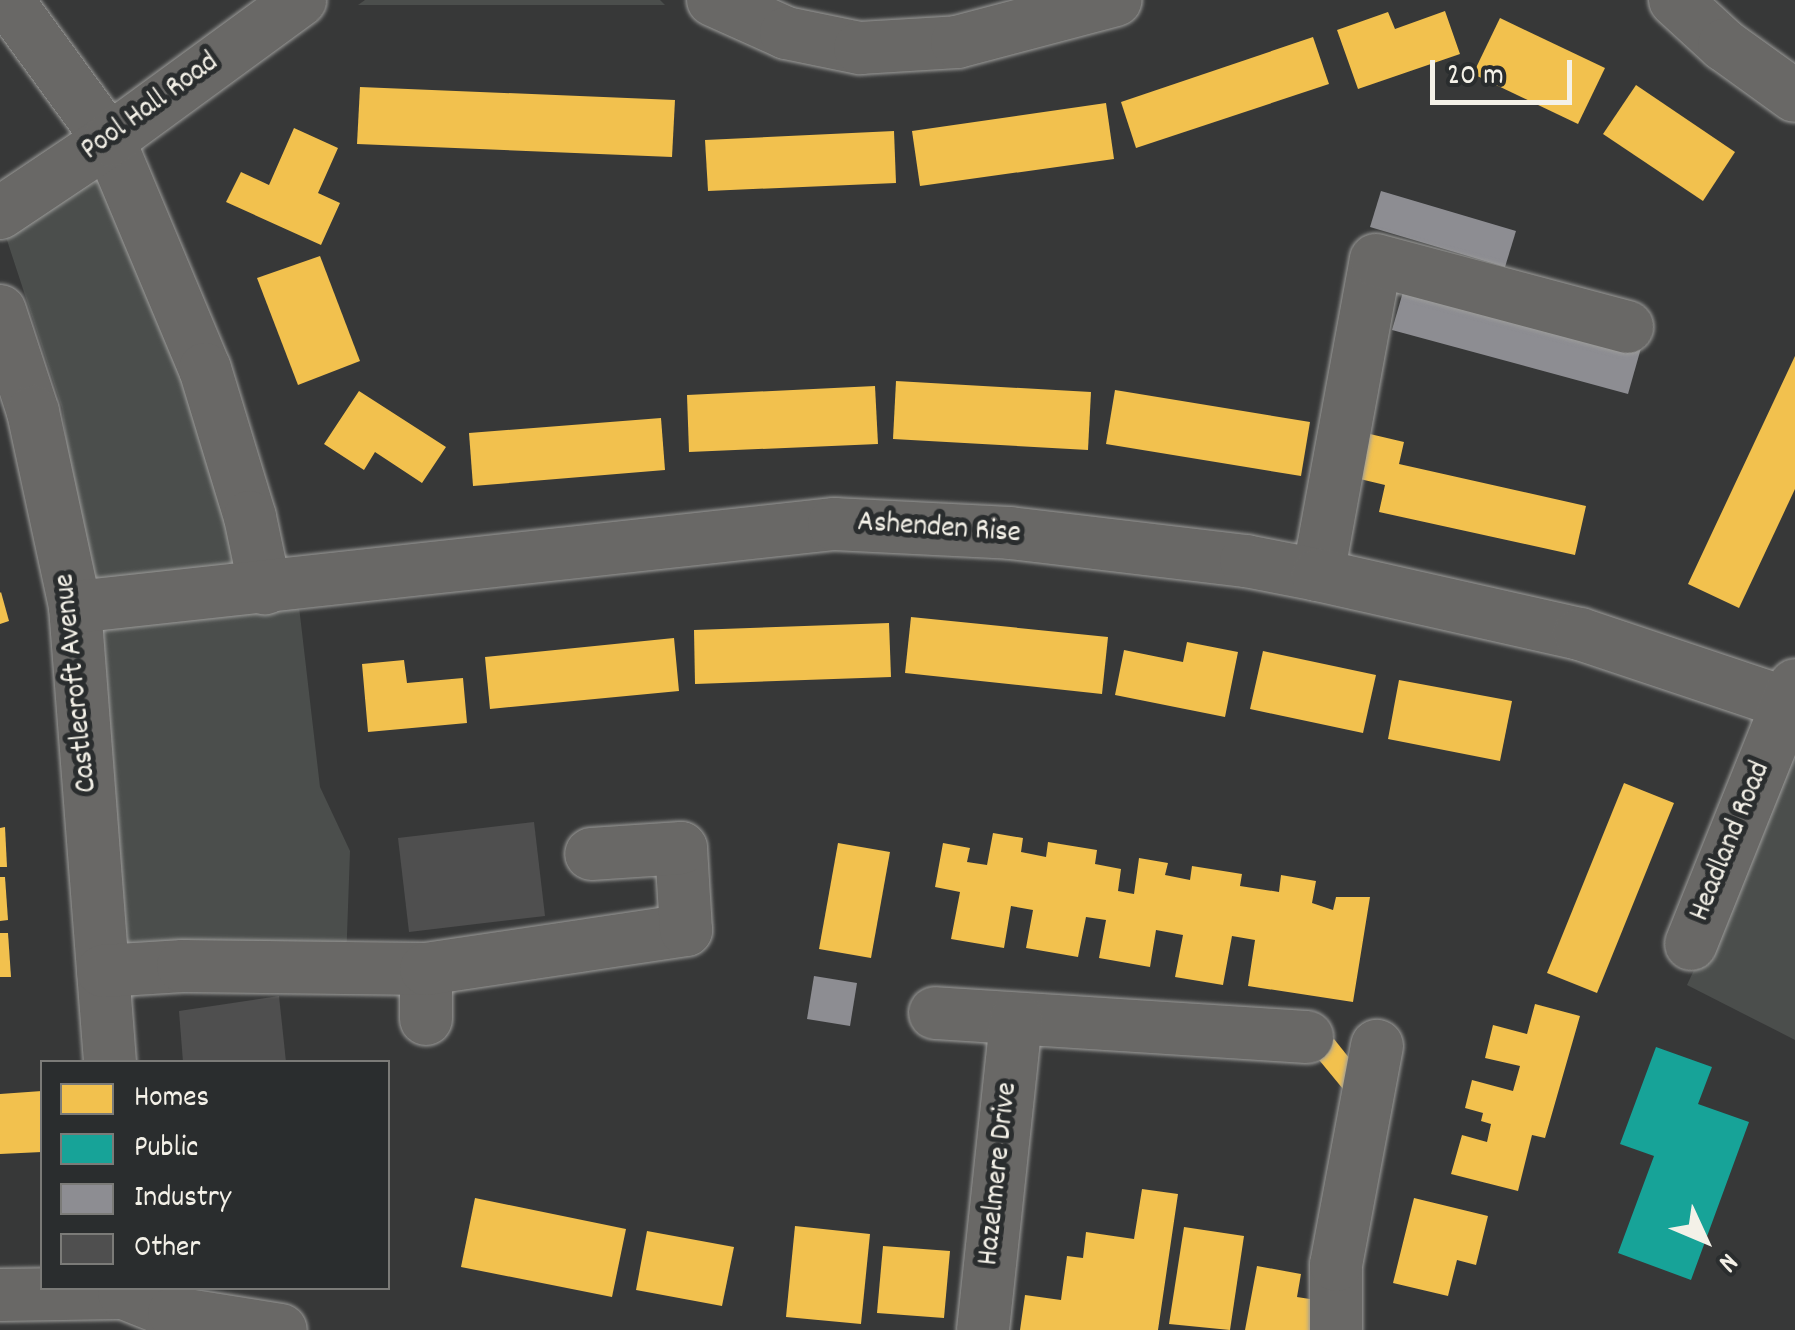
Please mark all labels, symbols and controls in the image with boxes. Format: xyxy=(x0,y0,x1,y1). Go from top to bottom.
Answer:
scale bar xyxy=(1435,40,1578,102)
street label: Pool Hall Road xyxy=(75,46,227,170)
text: 20 m xyxy=(1447,56,1504,99)
street label: Ashenden Rise xyxy=(856,506,1022,554)
street label: Castlecroft Avenue xyxy=(49,572,107,794)
street label: Headland Road xyxy=(1684,757,1780,927)
legend xyxy=(40,1060,390,1290)
text: Homes xyxy=(134,1078,209,1121)
street label: Hazelmere Drive xyxy=(972,1081,1028,1267)
text: Public xyxy=(134,1128,198,1171)
text: Industry xyxy=(134,1178,231,1221)
north arrow xyxy=(1655,1190,1755,1290)
text: Other xyxy=(134,1228,200,1271)
text: N xyxy=(1707,1242,1746,1280)

